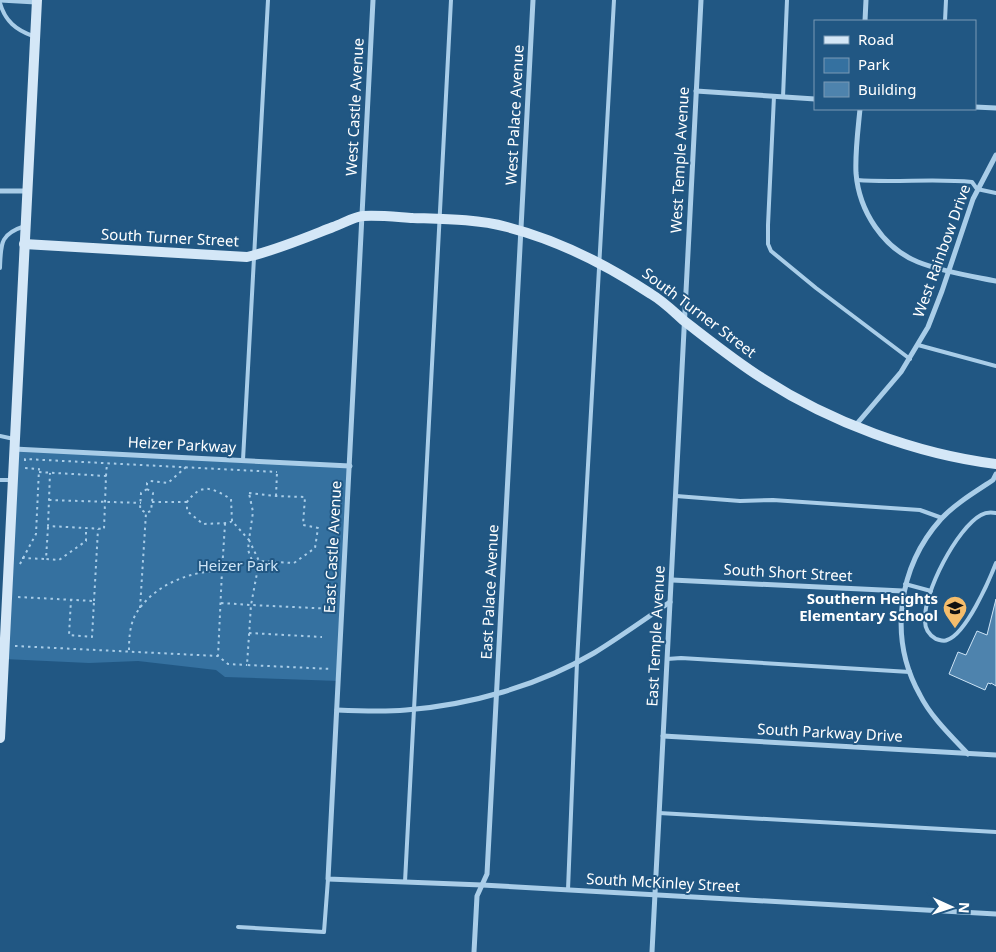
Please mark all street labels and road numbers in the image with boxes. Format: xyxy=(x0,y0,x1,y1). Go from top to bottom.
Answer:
street label: West Castle Avenue xyxy=(340,38,368,176)
street label: West Palace Avenue xyxy=(500,44,528,186)
street label: West Temple Avenue xyxy=(665,86,693,234)
street label: West Rainbow Drive xyxy=(908,181,974,320)
street label: South Turner Street xyxy=(101,223,240,251)
street label: South Turner Street xyxy=(639,263,761,362)
street label: Heizer Parkway xyxy=(127,431,237,457)
street label: East Castle Avenue xyxy=(319,480,345,614)
street label: East Palace Avenue xyxy=(475,524,503,660)
street label: South Short Street xyxy=(723,559,854,585)
street label: East Temple Avenue xyxy=(641,565,669,707)
street label: South Parkway Drive xyxy=(757,718,903,746)
street label: South McKinley Street xyxy=(586,868,741,896)

